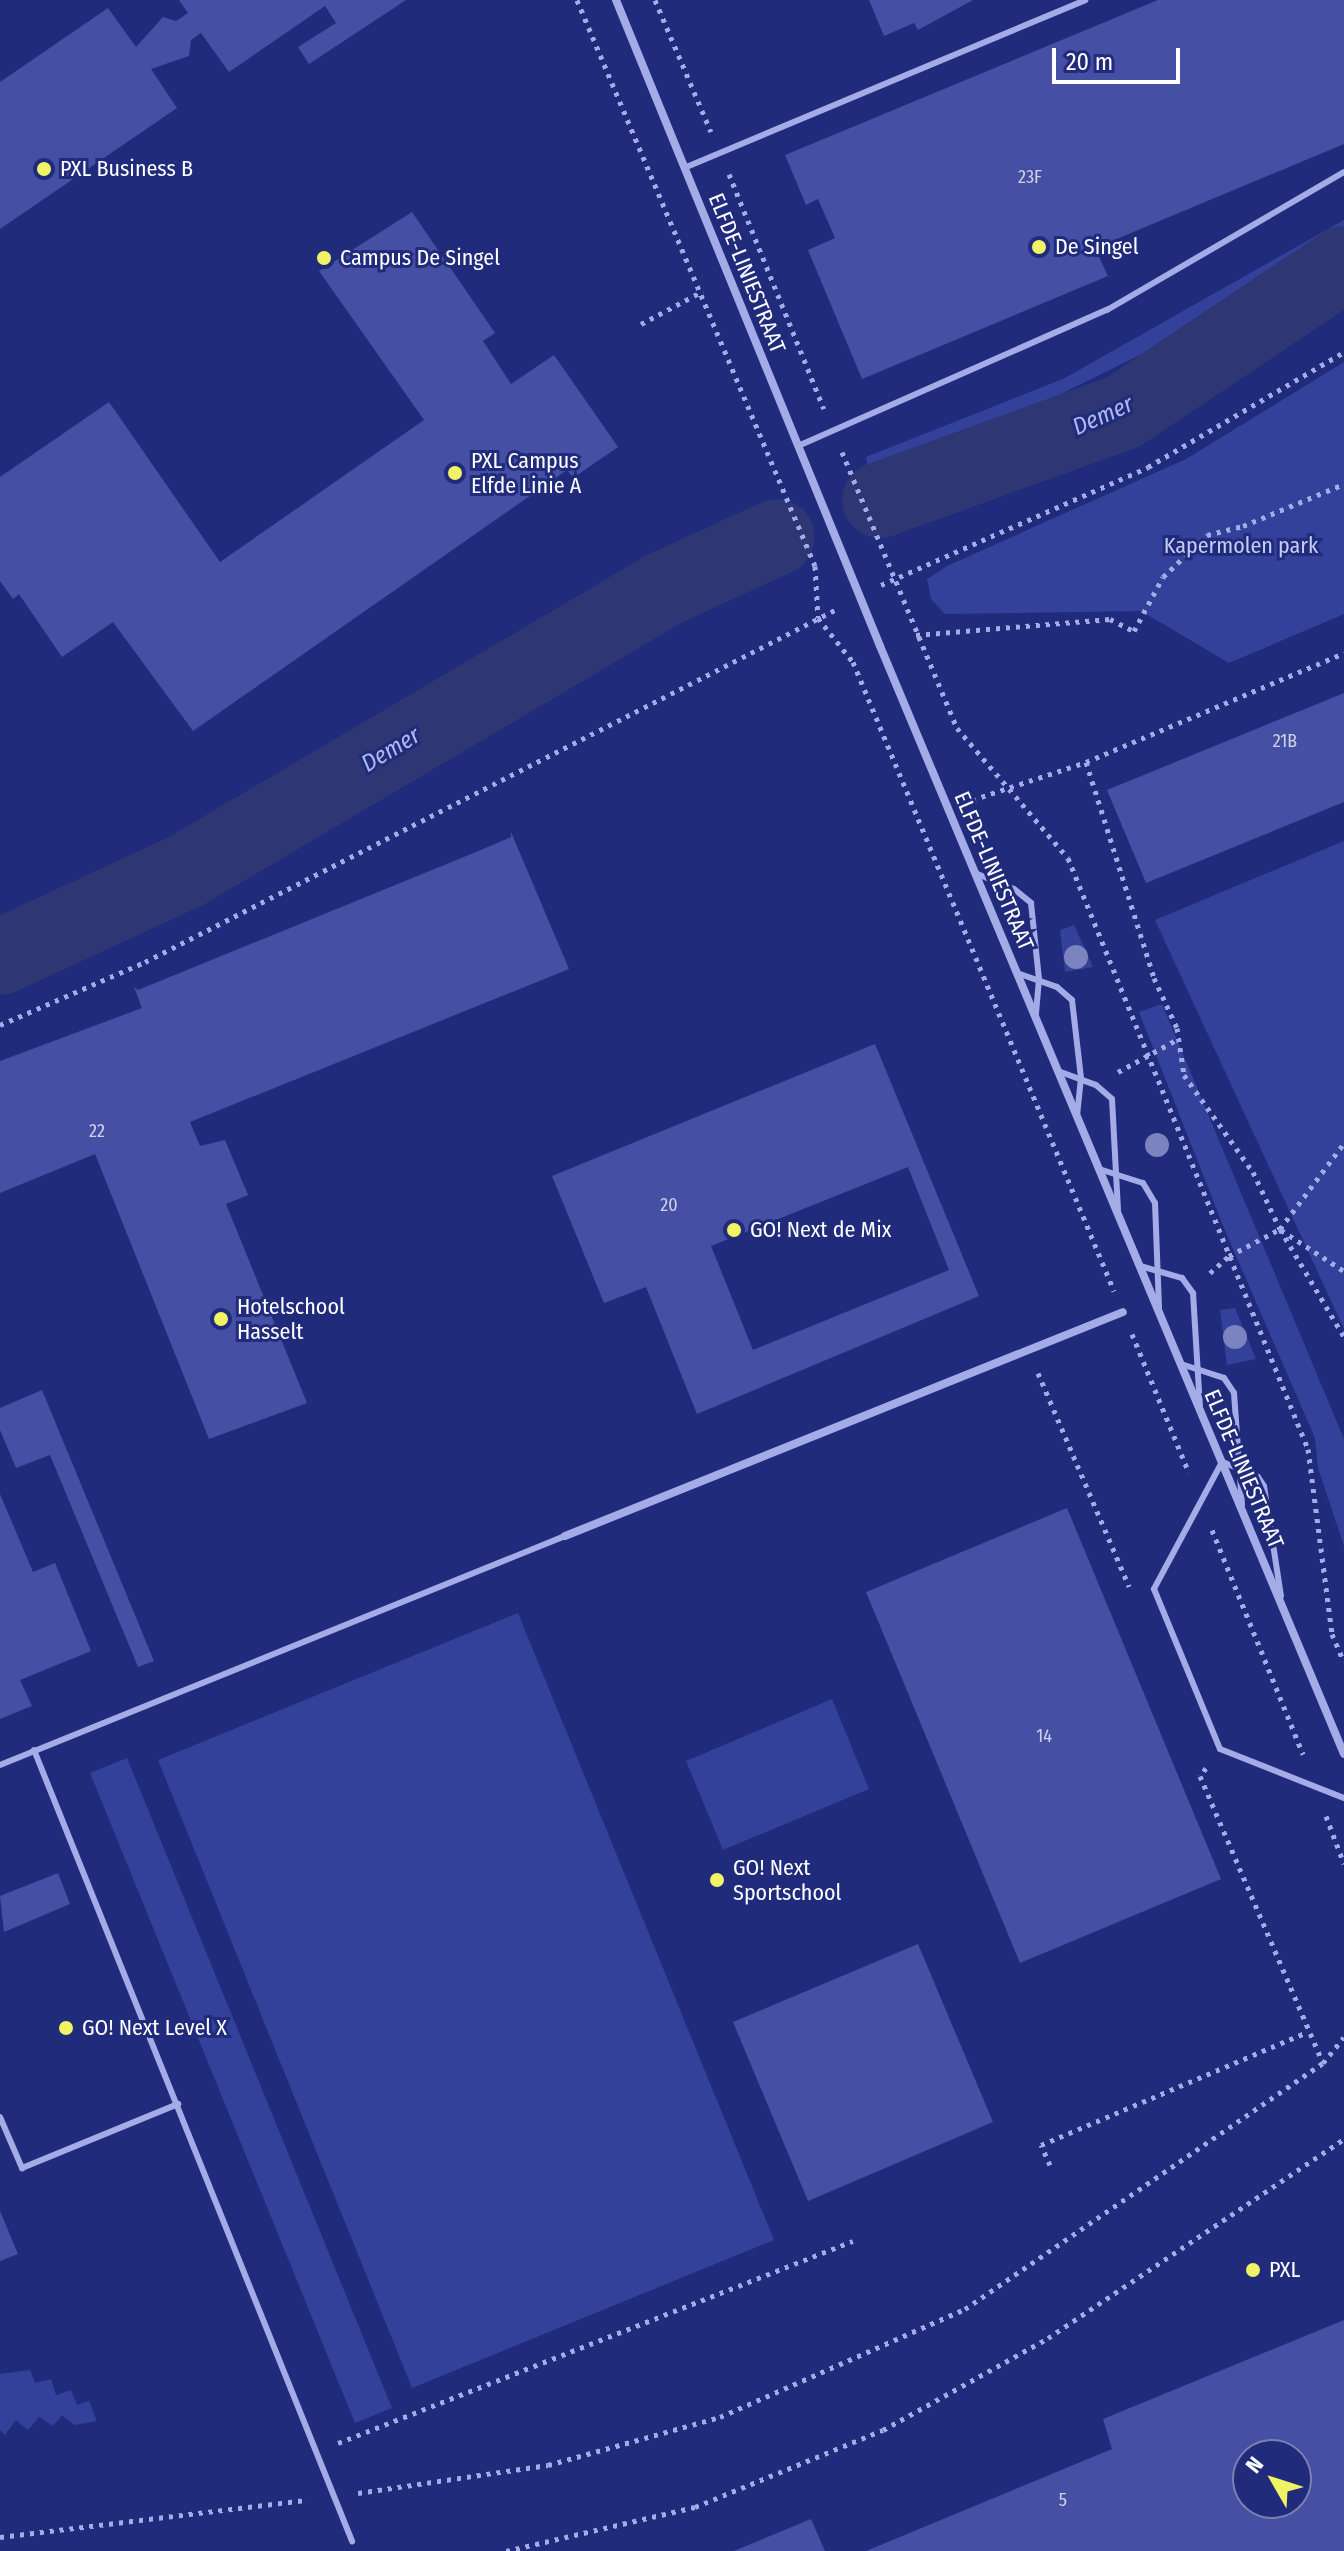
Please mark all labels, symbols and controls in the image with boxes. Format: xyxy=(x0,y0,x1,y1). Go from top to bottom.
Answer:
scale bar xyxy=(1056,32,1184,82)
text: 20 m xyxy=(1066,48,1113,76)
place label: PXL Business B xyxy=(60,156,193,182)
marker: PXL Business B xyxy=(35,160,53,178)
house number: 23F xyxy=(1018,166,1042,188)
street label: ELFDE-LINIESTRAAT xyxy=(703,189,791,357)
place label: De Singel xyxy=(1055,234,1139,260)
marker: De Singel xyxy=(1030,238,1048,256)
place label: Campus De Singel xyxy=(340,245,500,271)
marker: Campus De Singel xyxy=(315,249,333,267)
water label: Demer xyxy=(1068,390,1138,442)
place label: PXL Campus Elfde Linie A xyxy=(471,447,581,498)
marker: PXL Campus Elfde Linie A xyxy=(446,464,464,482)
park label: Kapermolen park xyxy=(1164,533,1318,559)
water label: Demer xyxy=(356,721,426,779)
house number: 21B xyxy=(1273,730,1297,752)
street label: ELFDE-LINIESTRAAT xyxy=(949,788,1039,954)
house number: 22 xyxy=(89,1120,105,1142)
house number: 20 xyxy=(660,1194,678,1216)
place label: GO! Next de Mix xyxy=(750,1217,891,1243)
marker: GO! Next de Mix xyxy=(725,1221,743,1239)
place label: Hotelschool Hasselt xyxy=(237,1293,345,1344)
marker: Hotelschool Hasselt xyxy=(212,1310,230,1328)
street label: ELFDE-LINIESTRAAT xyxy=(1199,1386,1289,1552)
house number: 14 xyxy=(1036,1725,1052,1747)
place label: GO! Next Sportschool xyxy=(733,1854,841,1906)
marker: GO! Next Sportschool xyxy=(708,1871,726,1889)
place label: GO! Next Level X xyxy=(82,2015,227,2041)
marker: GO! Next Level X xyxy=(57,2019,75,2037)
place label: PXL xyxy=(1269,2257,1300,2283)
marker: PXL xyxy=(1244,2261,1262,2279)
north arrow xyxy=(1232,2439,1312,2519)
text: N xyxy=(1240,2451,1269,2478)
house number: 5 xyxy=(1059,2489,1067,2511)

